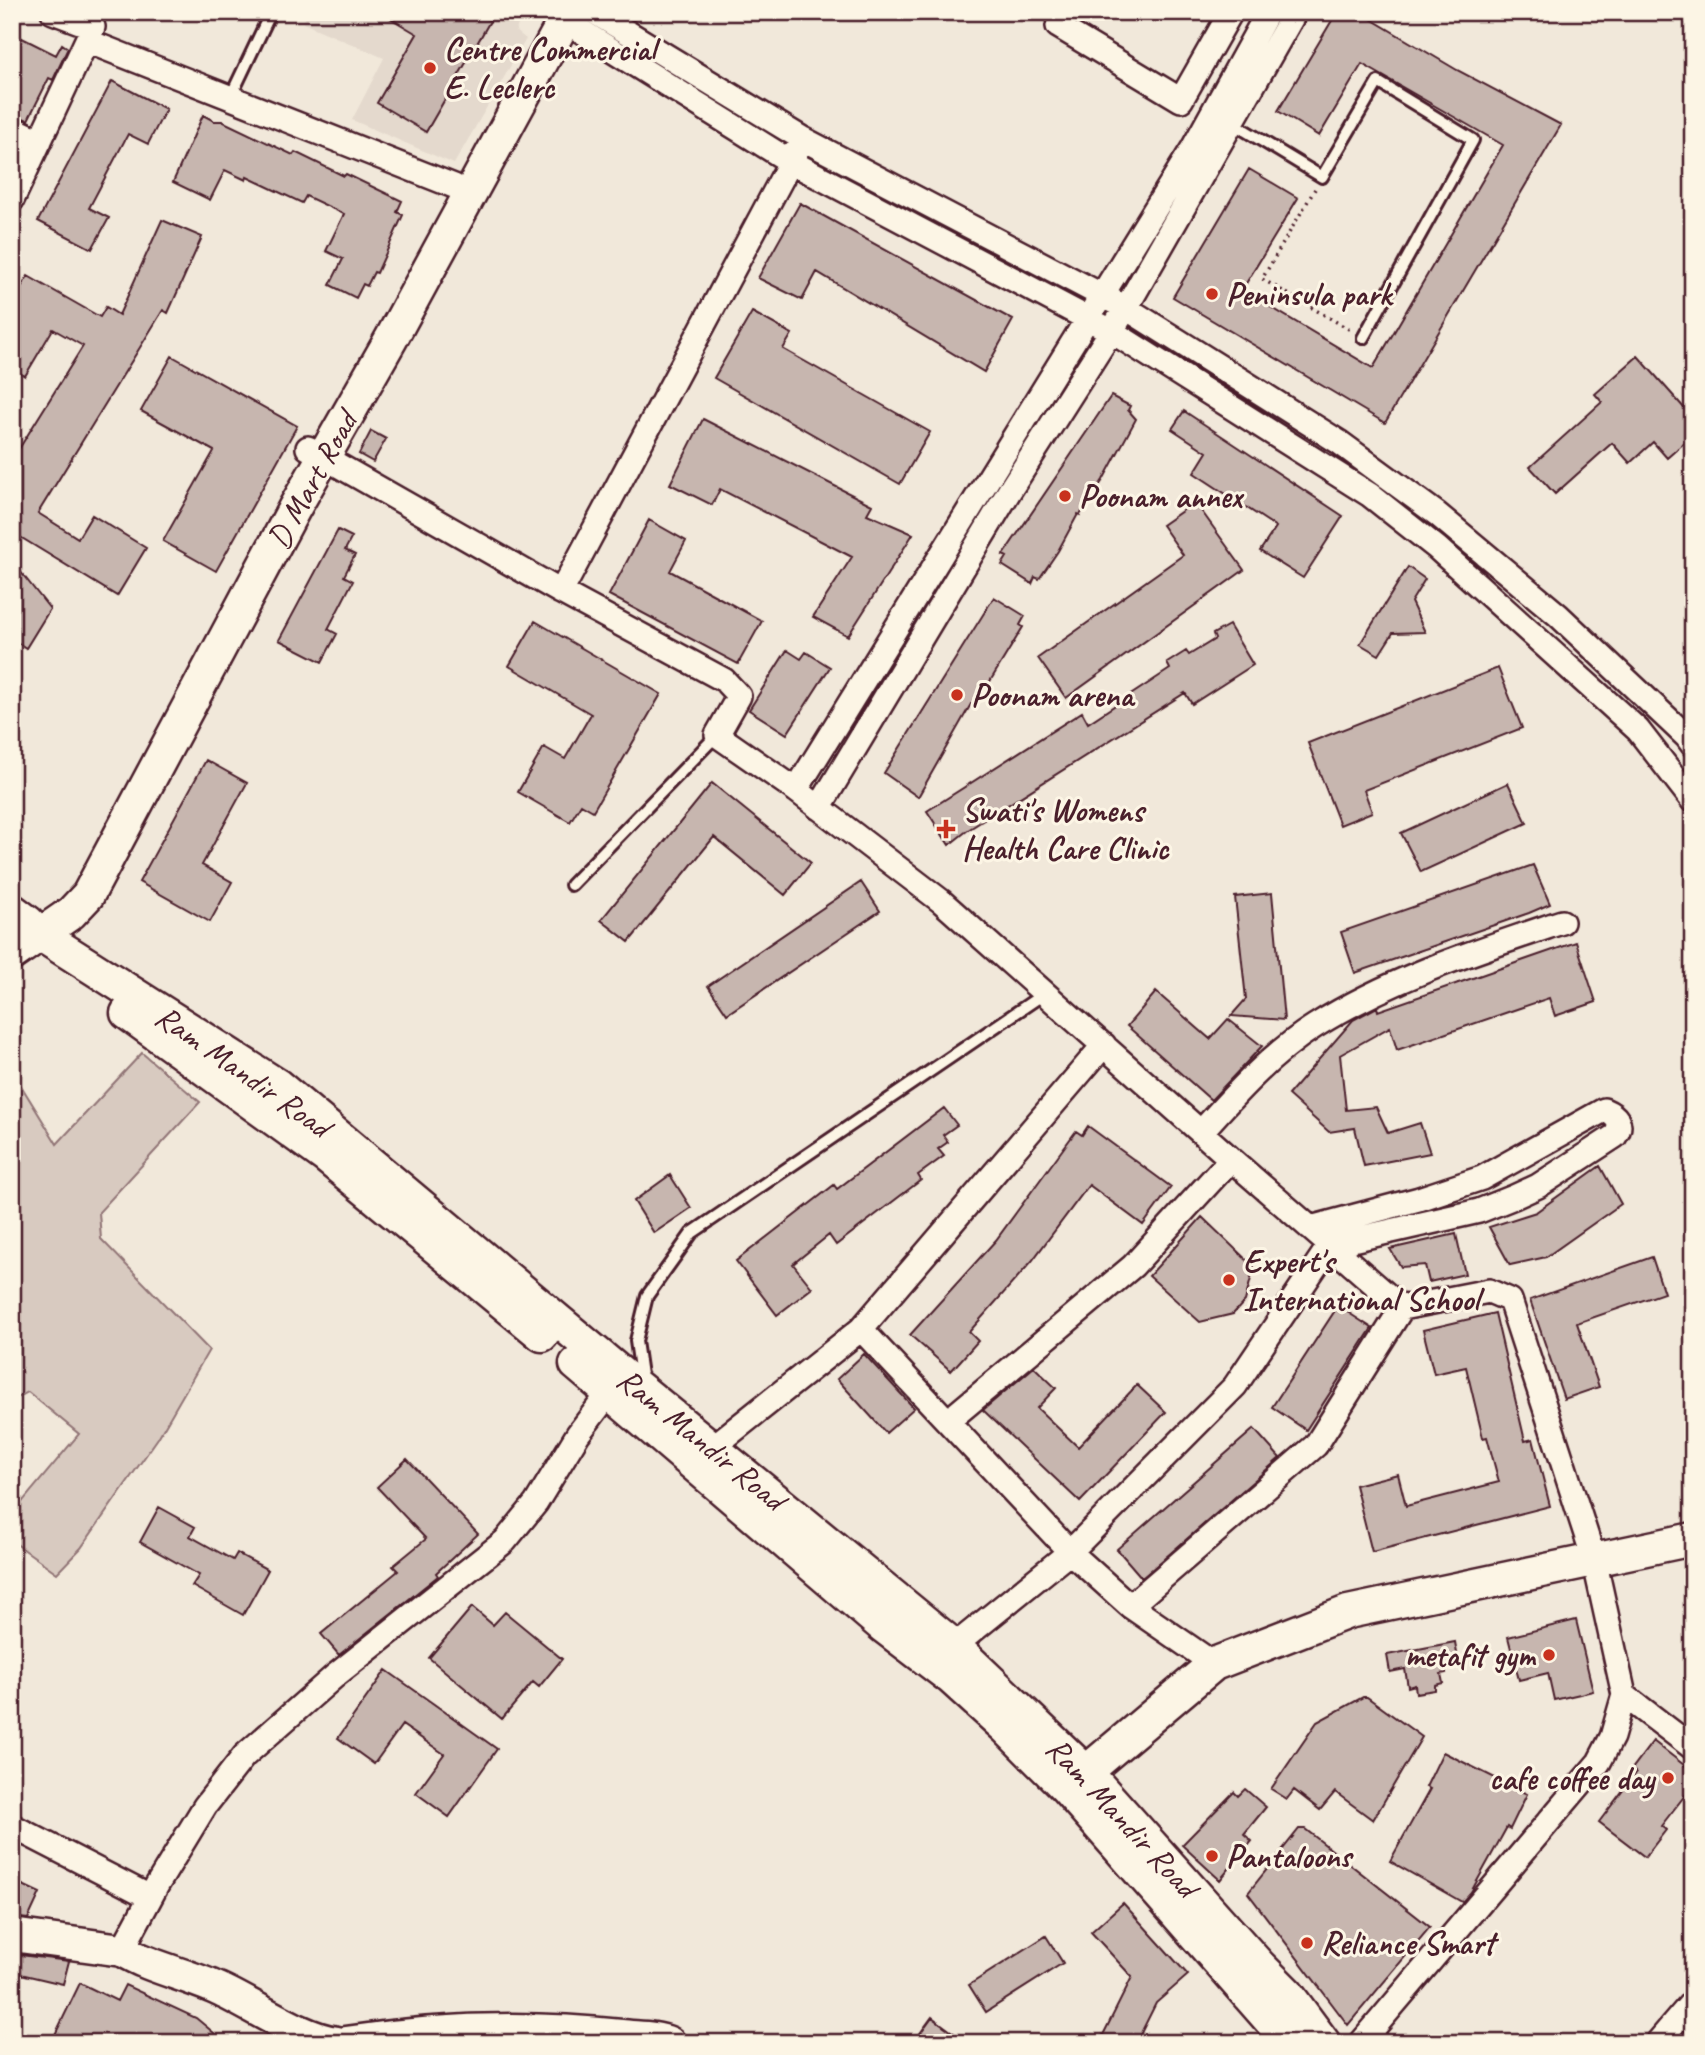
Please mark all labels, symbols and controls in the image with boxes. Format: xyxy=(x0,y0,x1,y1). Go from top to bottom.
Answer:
place label: Centre Commercial E. Leclerc xyxy=(444,28,662,108)
marker: Centre Commercial E. Leclerc xyxy=(422,60,438,76)
place label: Peninsula park xyxy=(1226,273,1394,315)
marker: Peninsula park xyxy=(1204,286,1220,302)
street label: D Mart Road xyxy=(257,400,369,556)
place label: Poonam annex xyxy=(1079,475,1245,517)
marker: Poonam annex xyxy=(1057,488,1073,504)
place label: Poonam arena xyxy=(971,674,1136,716)
marker: Poonam arena xyxy=(949,687,965,703)
place label: Swati's Womens Health Care Clinic xyxy=(962,789,1170,869)
marker: Swati's Womens Health Care Clinic xyxy=(936,819,956,839)
street label: Ram Mandir Road xyxy=(147,995,343,1150)
place label: Expert's International School xyxy=(1243,1240,1485,1320)
marker: Expert's International School xyxy=(1221,1272,1237,1288)
street label: Ram Mandir Road xyxy=(608,1358,798,1523)
place label: metafit gym xyxy=(1405,1634,1537,1676)
marker: metafit gym xyxy=(1541,1647,1557,1663)
street label: Ram Mandir Road xyxy=(1037,1728,1210,1910)
place label: cafe coffee day xyxy=(1489,1757,1657,1799)
marker: cafe coffee day xyxy=(1660,1770,1676,1786)
place label: Pantaloons xyxy=(1226,1835,1354,1877)
marker: Pantaloons xyxy=(1204,1848,1220,1864)
place label: Reliance Smart xyxy=(1321,1922,1499,1964)
marker: Reliance Smart xyxy=(1299,1935,1315,1951)

